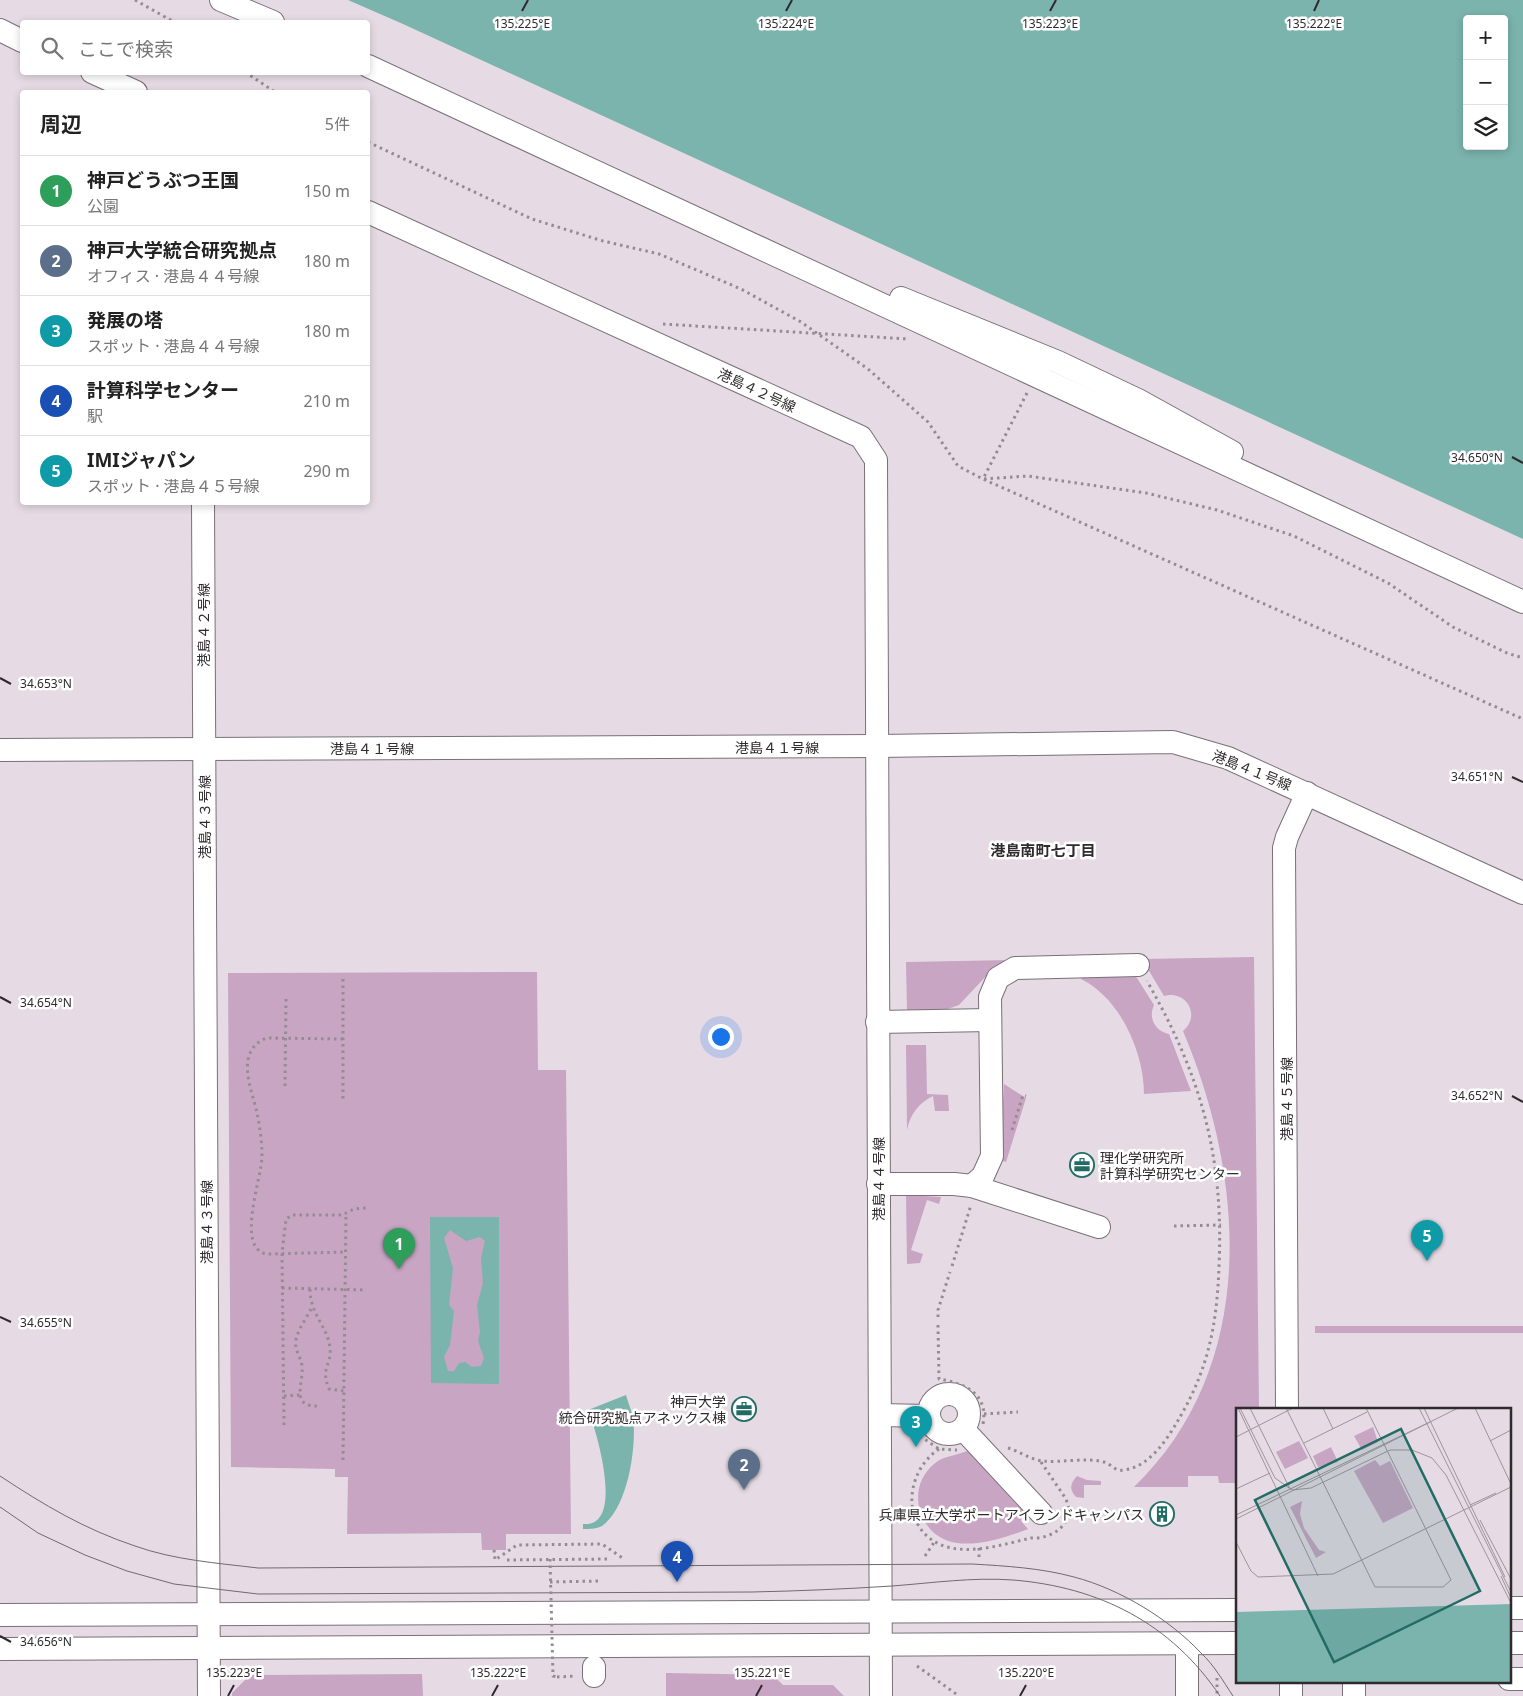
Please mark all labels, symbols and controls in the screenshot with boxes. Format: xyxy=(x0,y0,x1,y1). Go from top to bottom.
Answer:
text: 135.225°E xyxy=(494,15,550,32)
text: 135.224°E xyxy=(758,15,814,32)
text: 135.223°E xyxy=(1022,15,1078,32)
text: 135.222°E xyxy=(1286,15,1342,32)
map controls xyxy=(1463,15,1508,150)
button: + xyxy=(1463,15,1508,60)
search box xyxy=(20,20,370,75)
icon: search xyxy=(38,34,66,62)
text: ここで検索 xyxy=(78,36,173,62)
button: − xyxy=(1463,60,1508,105)
button: layers xyxy=(1463,105,1508,150)
text: 周辺 xyxy=(40,110,82,138)
text: 5件 xyxy=(325,113,350,135)
text: 神戸どうぶつ王国 xyxy=(87,167,239,193)
text: 1 xyxy=(51,180,61,202)
text: 150 m xyxy=(303,180,350,202)
text: 公園 xyxy=(87,195,119,217)
text: 神戸大学統合研究拠点 xyxy=(87,237,277,263)
text: 2 xyxy=(51,250,61,272)
text: 180 m xyxy=(303,250,350,272)
text: オフィス · 港島４４号線 xyxy=(87,265,259,287)
text: 発展の塔 xyxy=(87,307,163,333)
text: 3 xyxy=(51,320,61,342)
text: 180 m xyxy=(303,320,350,342)
text: スポット · 港島４４号線 xyxy=(87,335,260,357)
street label: 港島４２号線 xyxy=(715,364,799,416)
text: 計算科学センター xyxy=(87,377,239,403)
text: 4 xyxy=(51,390,61,412)
text: 210 m xyxy=(303,390,350,412)
text: 駅 xyxy=(87,405,103,427)
text: IMIジャパン xyxy=(87,447,196,473)
text: 34.650°N xyxy=(1451,449,1503,466)
text: 5 xyxy=(51,460,61,482)
text: 290 m xyxy=(303,460,350,482)
text: スポット · 港島４５号線 xyxy=(87,475,260,497)
street label: 港島４２号線 xyxy=(194,583,213,667)
text: 34.653°N xyxy=(20,675,72,692)
street label: 港島４１号線 xyxy=(735,738,819,757)
street label: 港島４１号線 xyxy=(330,739,414,758)
street label: 港島４１号線 xyxy=(1209,745,1295,795)
text: 34.651°N xyxy=(1451,768,1503,785)
street label: 港島４３号線 xyxy=(195,775,214,859)
district label: 港島南町七丁目 xyxy=(990,840,1096,860)
text: 34.654°N xyxy=(20,994,72,1011)
your location xyxy=(708,1024,734,1050)
street label: 港島４５号線 xyxy=(1277,1057,1296,1141)
text: 34.652°N xyxy=(1451,1087,1503,1104)
street label: 港島４４号線 xyxy=(869,1137,888,1221)
place label: 理化学研究所 計算科学研究センター xyxy=(1100,1148,1240,1183)
office icon: 理化学研究所 計算科学研究センター xyxy=(1069,1152,1095,1178)
street label: 港島４３号線 xyxy=(197,1180,216,1264)
pin: 5 xyxy=(1411,1220,1443,1261)
pin: 1 xyxy=(383,1228,415,1269)
text: 34.655°N xyxy=(20,1314,72,1331)
place label: 神戸大学 統合研究拠点アネックス棟 xyxy=(558,1392,726,1427)
office icon: 神戸大学 統合研究拠点アネックス棟 xyxy=(731,1396,757,1422)
pin: 3 xyxy=(900,1406,932,1447)
inset map xyxy=(1236,1408,1510,1684)
pin: 2 xyxy=(728,1449,760,1490)
building icon: 兵庫県立大学ポートアイランドキャンパス xyxy=(1149,1501,1175,1527)
place label: 兵庫県立大学ポートアイランドキャンパス xyxy=(879,1505,1144,1524)
pin: 4 xyxy=(661,1541,693,1582)
text: 34.656°N xyxy=(20,1633,72,1650)
text: 135.223°E xyxy=(206,1664,262,1681)
text: 135.222°E xyxy=(470,1664,526,1681)
text: 135.221°E xyxy=(734,1664,790,1681)
text: 135.220°E xyxy=(998,1664,1054,1681)

